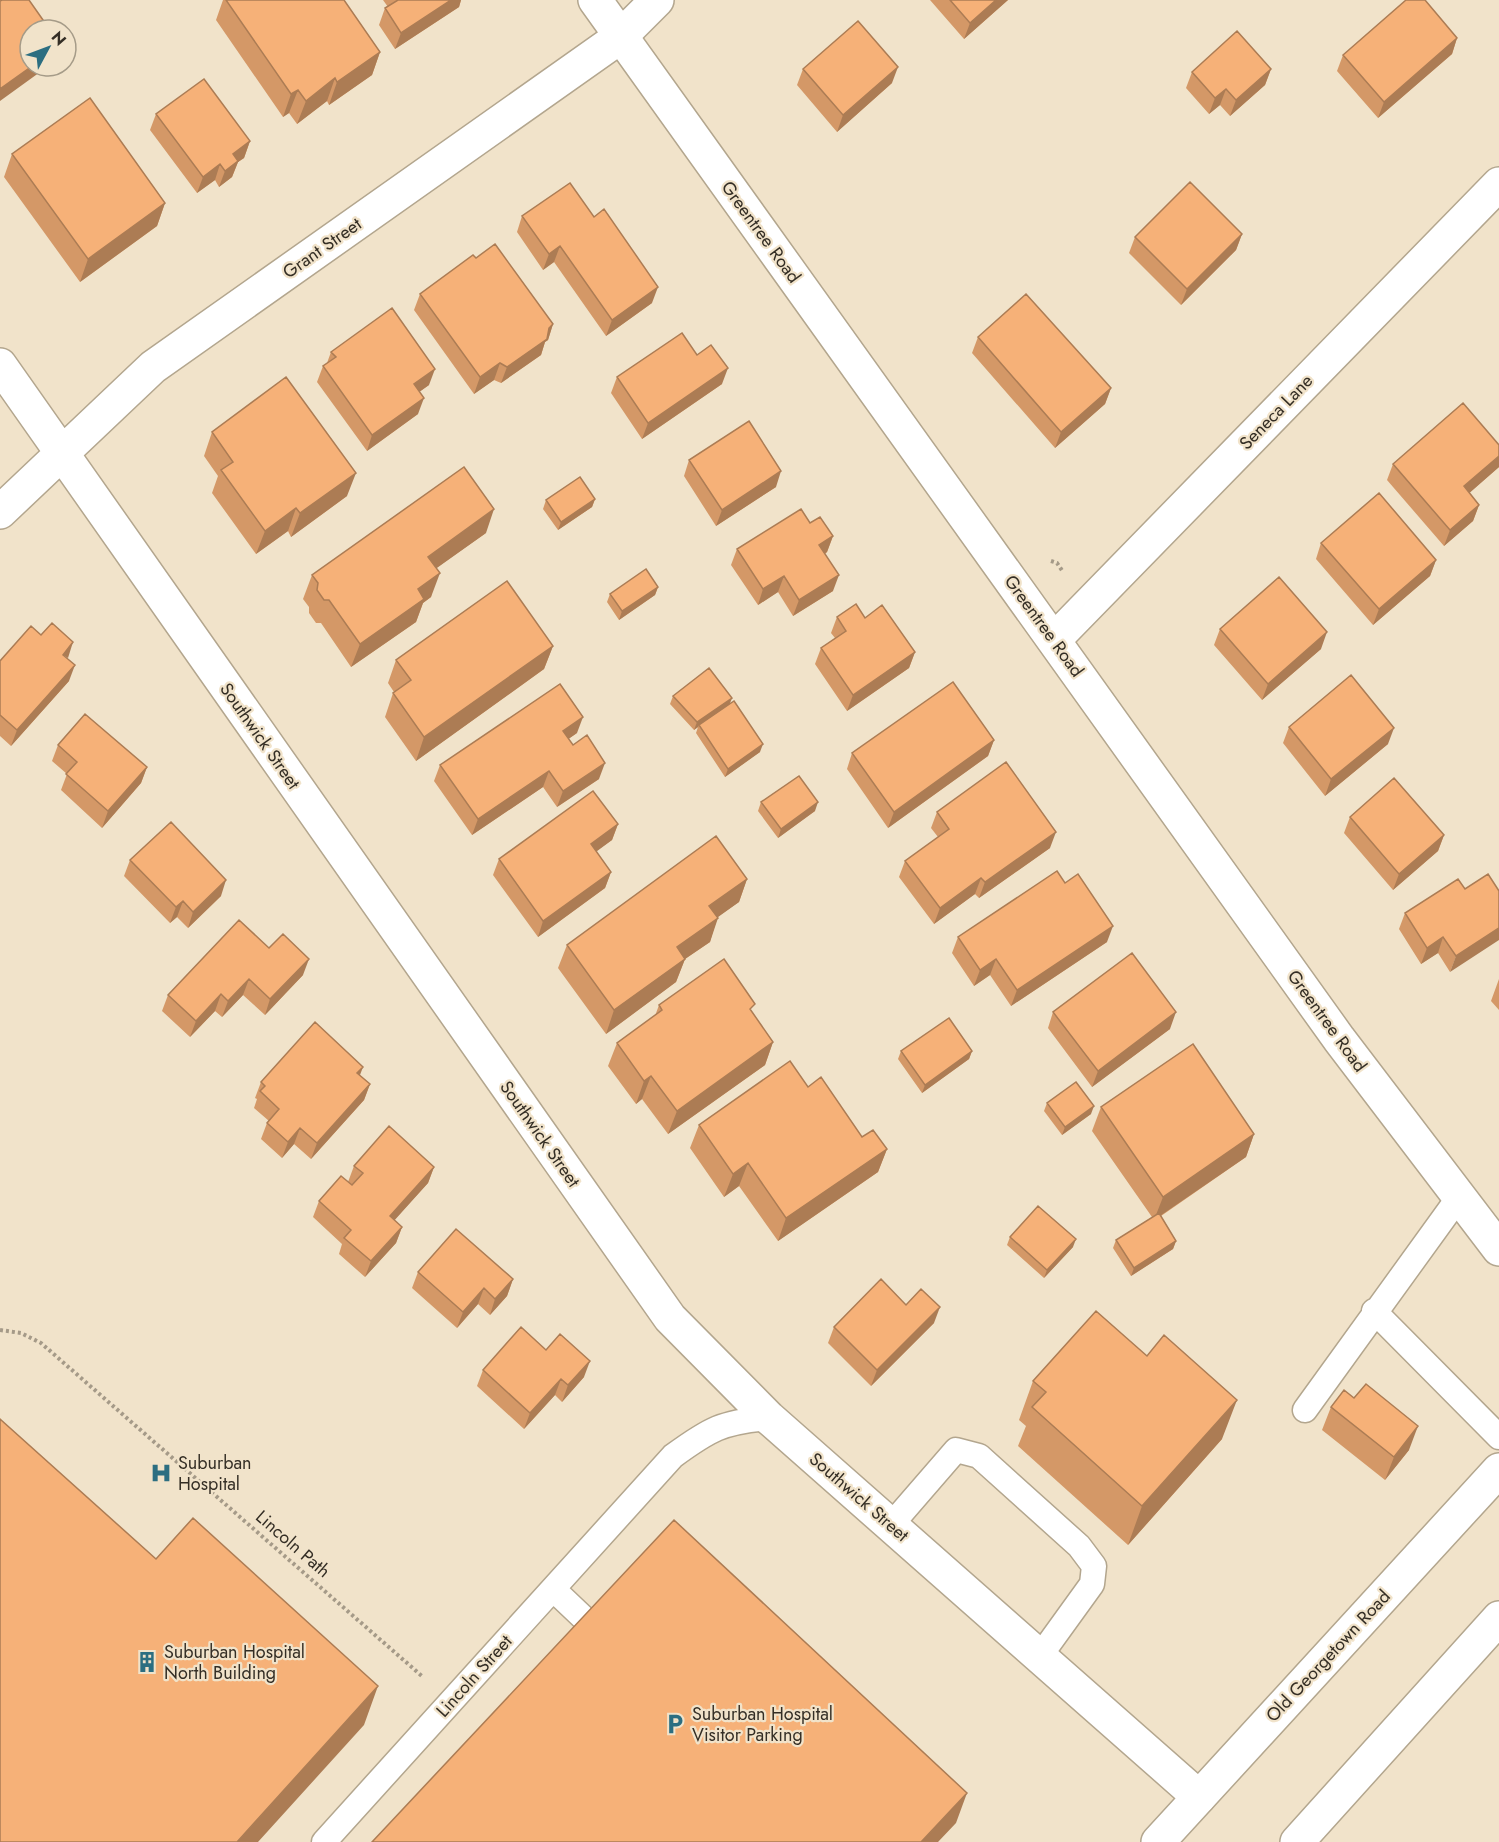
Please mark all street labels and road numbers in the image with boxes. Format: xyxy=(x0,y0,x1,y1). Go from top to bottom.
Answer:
street label: Greentree Road xyxy=(715,175,807,289)
street label: Grant Street xyxy=(277,211,367,285)
street label: Seneca Lane xyxy=(1233,368,1319,456)
street label: Greentree Road xyxy=(998,569,1090,683)
street label: Southwick Street xyxy=(214,678,307,795)
street label: Greentree Road xyxy=(1281,964,1373,1078)
street label: Southwick Street xyxy=(494,1076,587,1193)
street label: Southwick Street xyxy=(803,1446,915,1548)
street label: Lincoln Path xyxy=(250,1504,336,1584)
street label: Old Georgetown Road xyxy=(1260,1584,1396,1728)
street label: Lincoln Street xyxy=(430,1629,518,1723)

